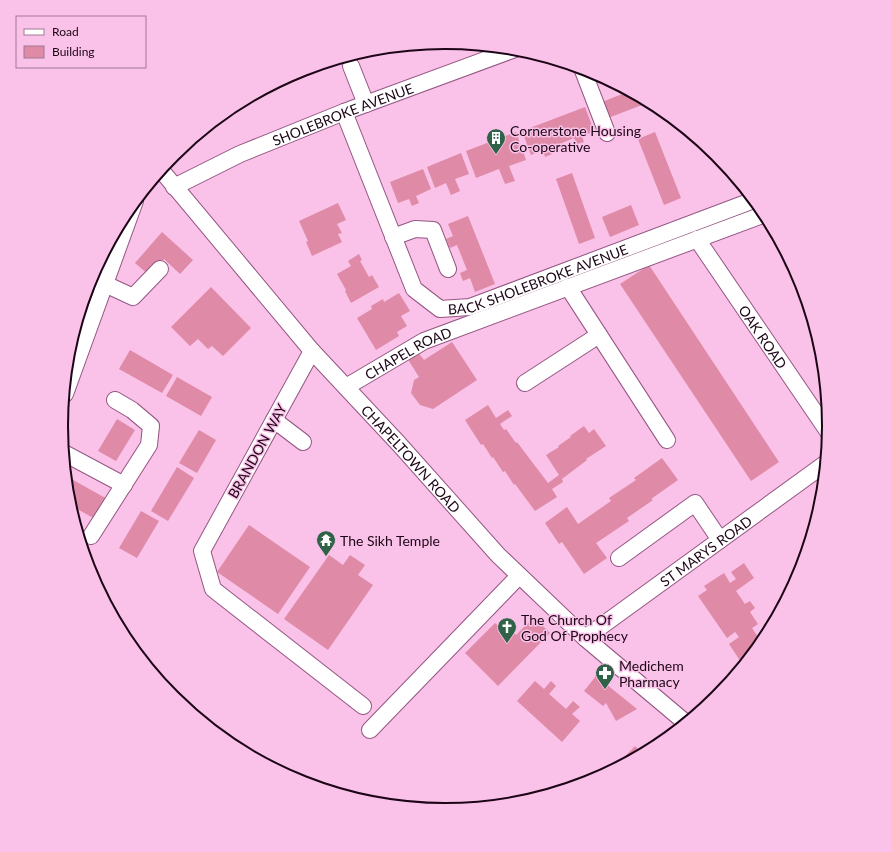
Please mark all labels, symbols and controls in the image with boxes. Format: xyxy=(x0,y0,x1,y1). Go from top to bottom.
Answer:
legend xyxy=(16,16,146,68)
text: Road xyxy=(52,24,79,39)
text: Building xyxy=(52,44,95,59)
street label: SHOLEBROKE AVENUE xyxy=(270,79,415,149)
place label: Cornerstone Housing Co-operative xyxy=(510,122,641,155)
building icon: Cornerstone Housing Co-operative xyxy=(485,127,507,155)
street label: BACK SHOLEBROKE AVENUE xyxy=(447,240,630,317)
street label: OAK ROAD xyxy=(736,302,791,372)
street label: CHAPEL ROAD xyxy=(361,323,454,383)
street label: BRANDON WAY xyxy=(224,401,290,501)
street label: CHAPELTOWN ROAD xyxy=(358,401,464,516)
street label: ST MARYS ROAD xyxy=(656,511,755,589)
temple icon: The Sikh Temple xyxy=(315,529,337,557)
place label: The Sikh Temple xyxy=(340,532,440,549)
place label: The Church Of God Of Prophecy xyxy=(521,611,629,644)
church icon: The Church Of God Of Prophecy xyxy=(496,616,518,644)
place label: Medichem Pharmacy xyxy=(619,657,684,690)
pharmacy icon: Medichem Pharmacy xyxy=(594,662,616,690)

